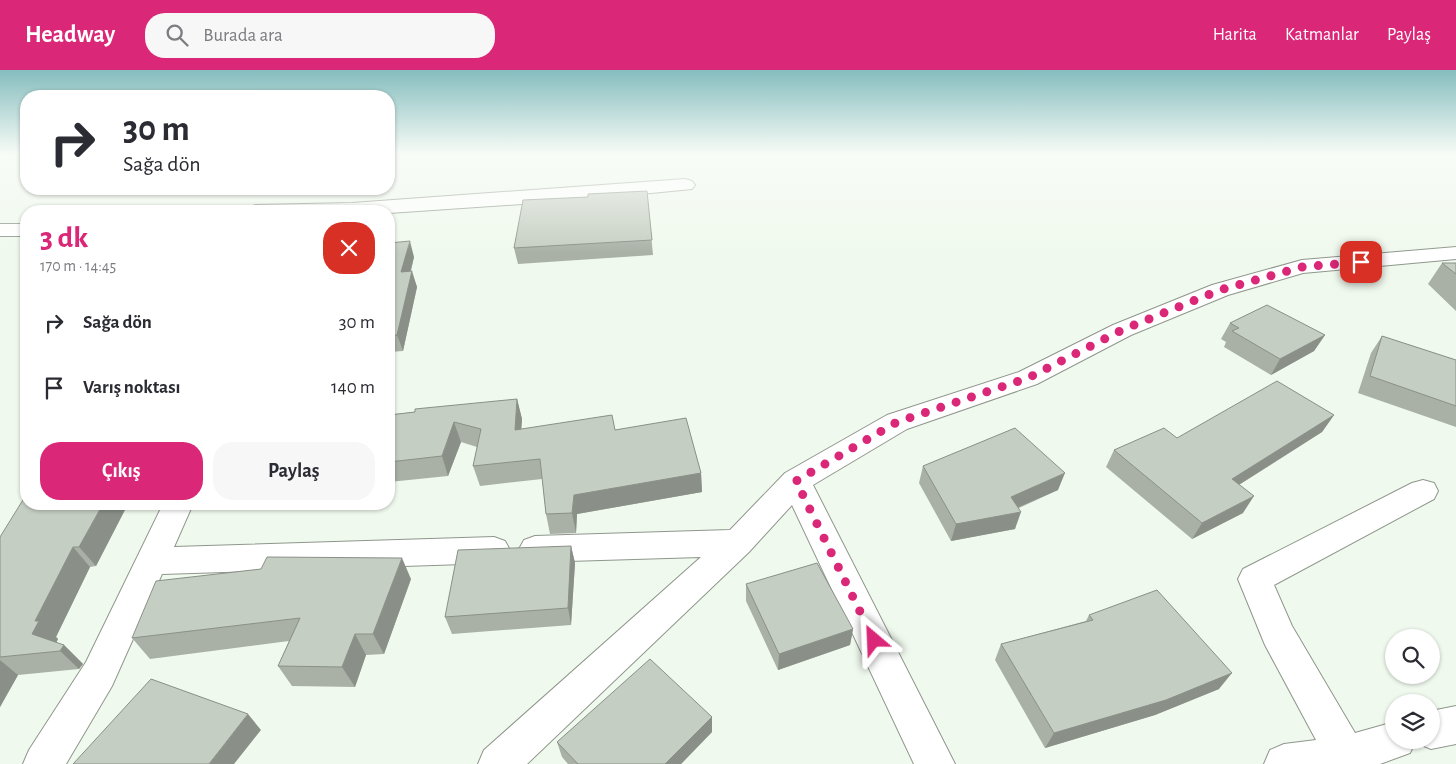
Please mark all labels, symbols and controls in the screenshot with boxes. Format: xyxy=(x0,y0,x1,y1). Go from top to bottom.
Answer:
search box xyxy=(145,13,495,58)
icon: search xyxy=(163,21,191,49)
text: Headway xyxy=(25,23,115,47)
text: Burada ara xyxy=(203,26,283,45)
text: Harita xyxy=(1213,26,1257,44)
text: Katmanlar xyxy=(1285,26,1359,44)
text: Paylaş xyxy=(1387,26,1431,44)
icon: right xyxy=(40,110,105,175)
text: 30 m xyxy=(123,112,190,147)
text: Sağa dön xyxy=(123,153,201,175)
button: close xyxy=(323,222,375,274)
text: 3 dk xyxy=(40,223,88,253)
pin xyxy=(1340,241,1382,283)
icon: arrive xyxy=(1347,248,1375,276)
text: 170 m · 14:45 xyxy=(40,258,116,274)
icon: right xyxy=(40,309,68,337)
text: Sağa dön xyxy=(83,313,152,332)
text: 30 m xyxy=(339,313,375,332)
icon: arrive xyxy=(40,374,68,402)
text: Varış noktası xyxy=(83,378,181,397)
text: 140 m xyxy=(331,378,375,397)
button: Çıkış xyxy=(40,442,203,500)
button: Paylaş xyxy=(213,442,375,500)
position arrow xyxy=(847,613,899,665)
map controls xyxy=(1385,629,1440,749)
button: search xyxy=(1385,629,1440,684)
button: layers xyxy=(1385,694,1440,749)

